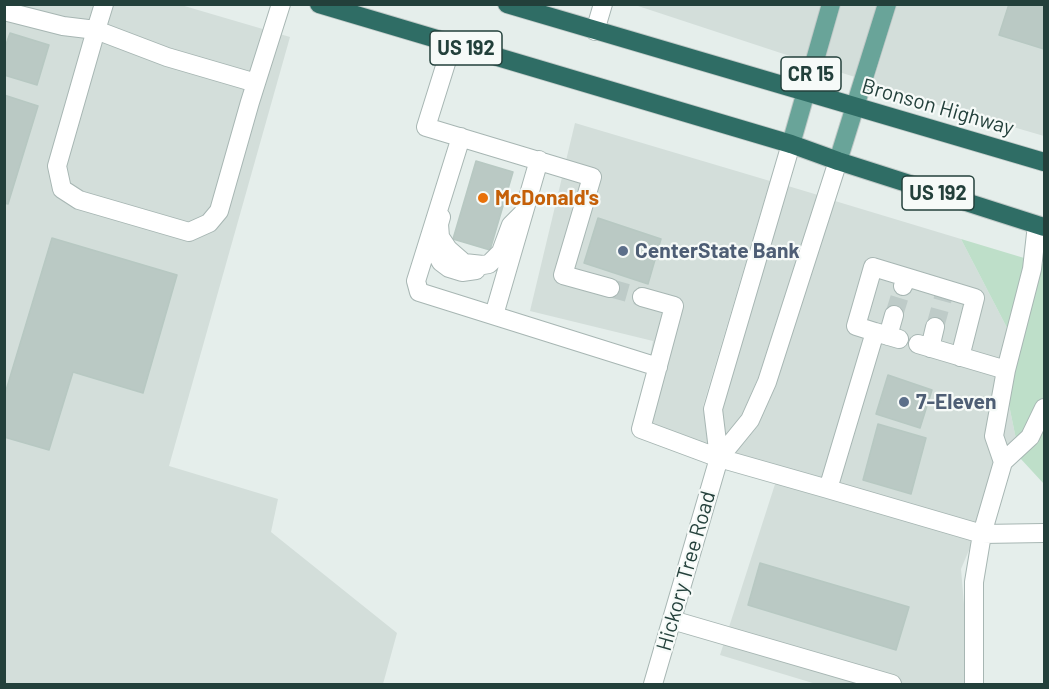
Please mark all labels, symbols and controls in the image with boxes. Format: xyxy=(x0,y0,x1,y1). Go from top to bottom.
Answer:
road number: US 192 xyxy=(430,31,502,65)
road number: CR 15 xyxy=(781,57,841,91)
street label: Bronson Highway xyxy=(859,73,1017,141)
road number: US 192 xyxy=(902,176,974,210)
place label: McDonald's xyxy=(495,185,599,211)
marker: McDonald's xyxy=(476,191,490,205)
place label: CenterState Bank xyxy=(635,238,800,264)
marker: CenterState Bank xyxy=(616,244,630,258)
place label: 7-Eleven xyxy=(916,389,996,415)
marker: 7-Eleven xyxy=(897,395,911,409)
street label: Hickory Tree Road xyxy=(651,488,721,654)

